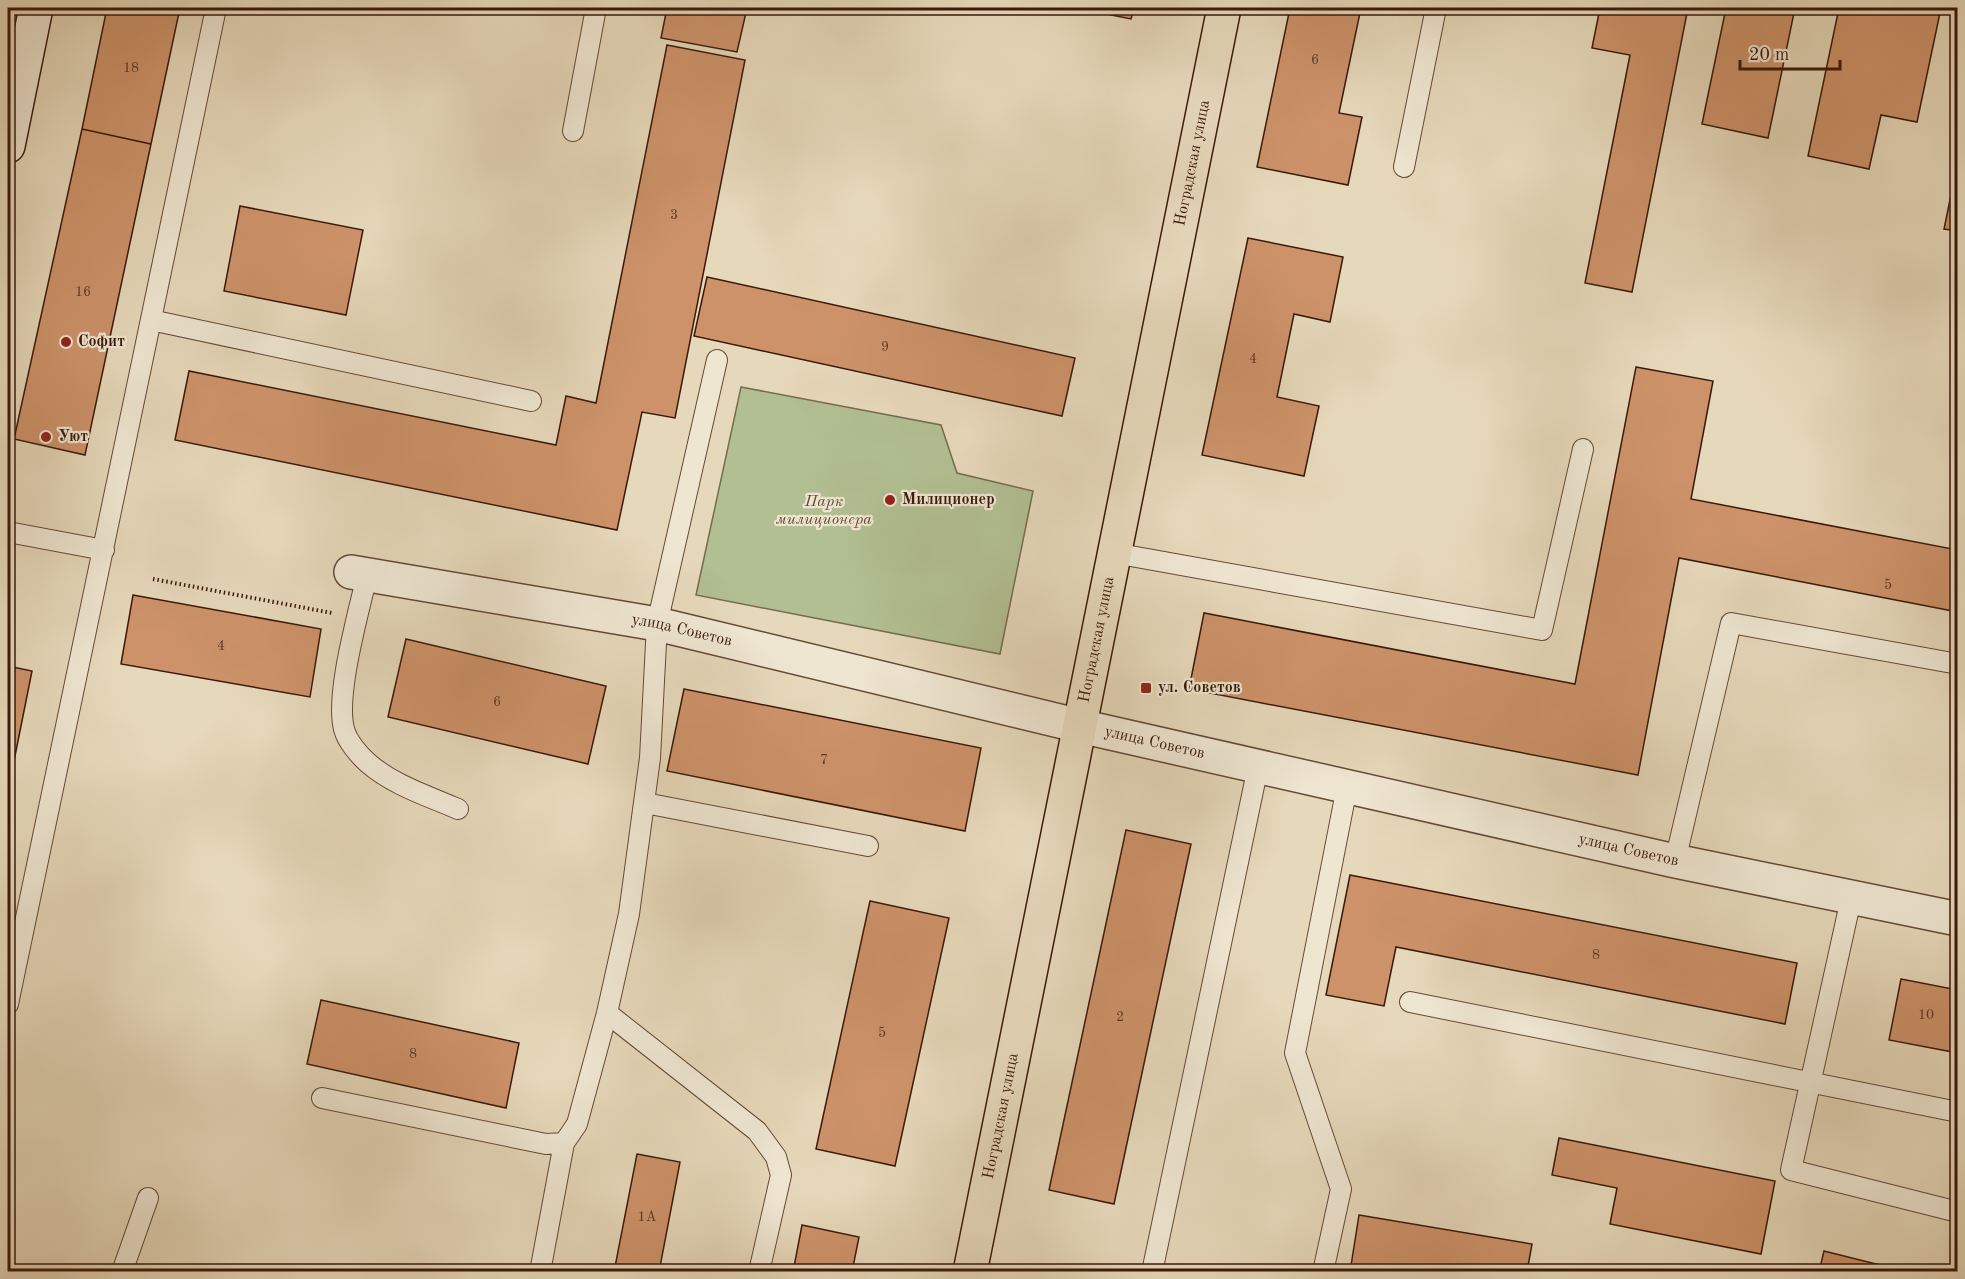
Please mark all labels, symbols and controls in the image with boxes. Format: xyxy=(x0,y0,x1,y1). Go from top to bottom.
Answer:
scale bar xyxy=(1740,33,1840,71)
text: 20 m xyxy=(1749,46,1789,64)
house number: 6 xyxy=(1311,53,1319,67)
house number: 18 xyxy=(123,61,139,75)
street label: Ноградская улица xyxy=(1172,99,1213,228)
house number: 3 xyxy=(670,208,678,222)
house number: 16 xyxy=(75,285,91,299)
place label: Софит xyxy=(78,334,125,350)
marker: Софит xyxy=(59,335,73,349)
house number: 9 xyxy=(881,340,889,354)
house number: 4 xyxy=(1249,352,1257,366)
place label: Уют xyxy=(58,429,88,445)
marker: Уют xyxy=(39,430,53,444)
place label: Милиционер xyxy=(902,492,995,508)
marker: Милиционер xyxy=(883,493,897,507)
park label: Парк милиционера xyxy=(776,494,872,528)
street label: Ноградская улица xyxy=(1077,575,1118,704)
house number: 5 xyxy=(1884,578,1892,592)
street label: улица Советов xyxy=(630,612,734,650)
house number: 4 xyxy=(217,639,225,653)
place label: ул. Советов xyxy=(1158,680,1241,696)
marker: ул. Советов xyxy=(1139,681,1153,695)
house number: 6 xyxy=(493,695,501,709)
street label: улица Советов xyxy=(1103,724,1206,762)
house number: 7 xyxy=(820,753,828,767)
street label: улица Советов xyxy=(1577,831,1680,870)
house number: 8 xyxy=(1592,948,1600,962)
house number: 10 xyxy=(1918,1008,1934,1022)
house number: 2 xyxy=(1116,1010,1124,1024)
house number: 5 xyxy=(878,1026,886,1040)
house number: 8 xyxy=(409,1047,417,1061)
street label: Ноградская улица xyxy=(981,1052,1022,1181)
house number: 1А xyxy=(638,1210,657,1224)

